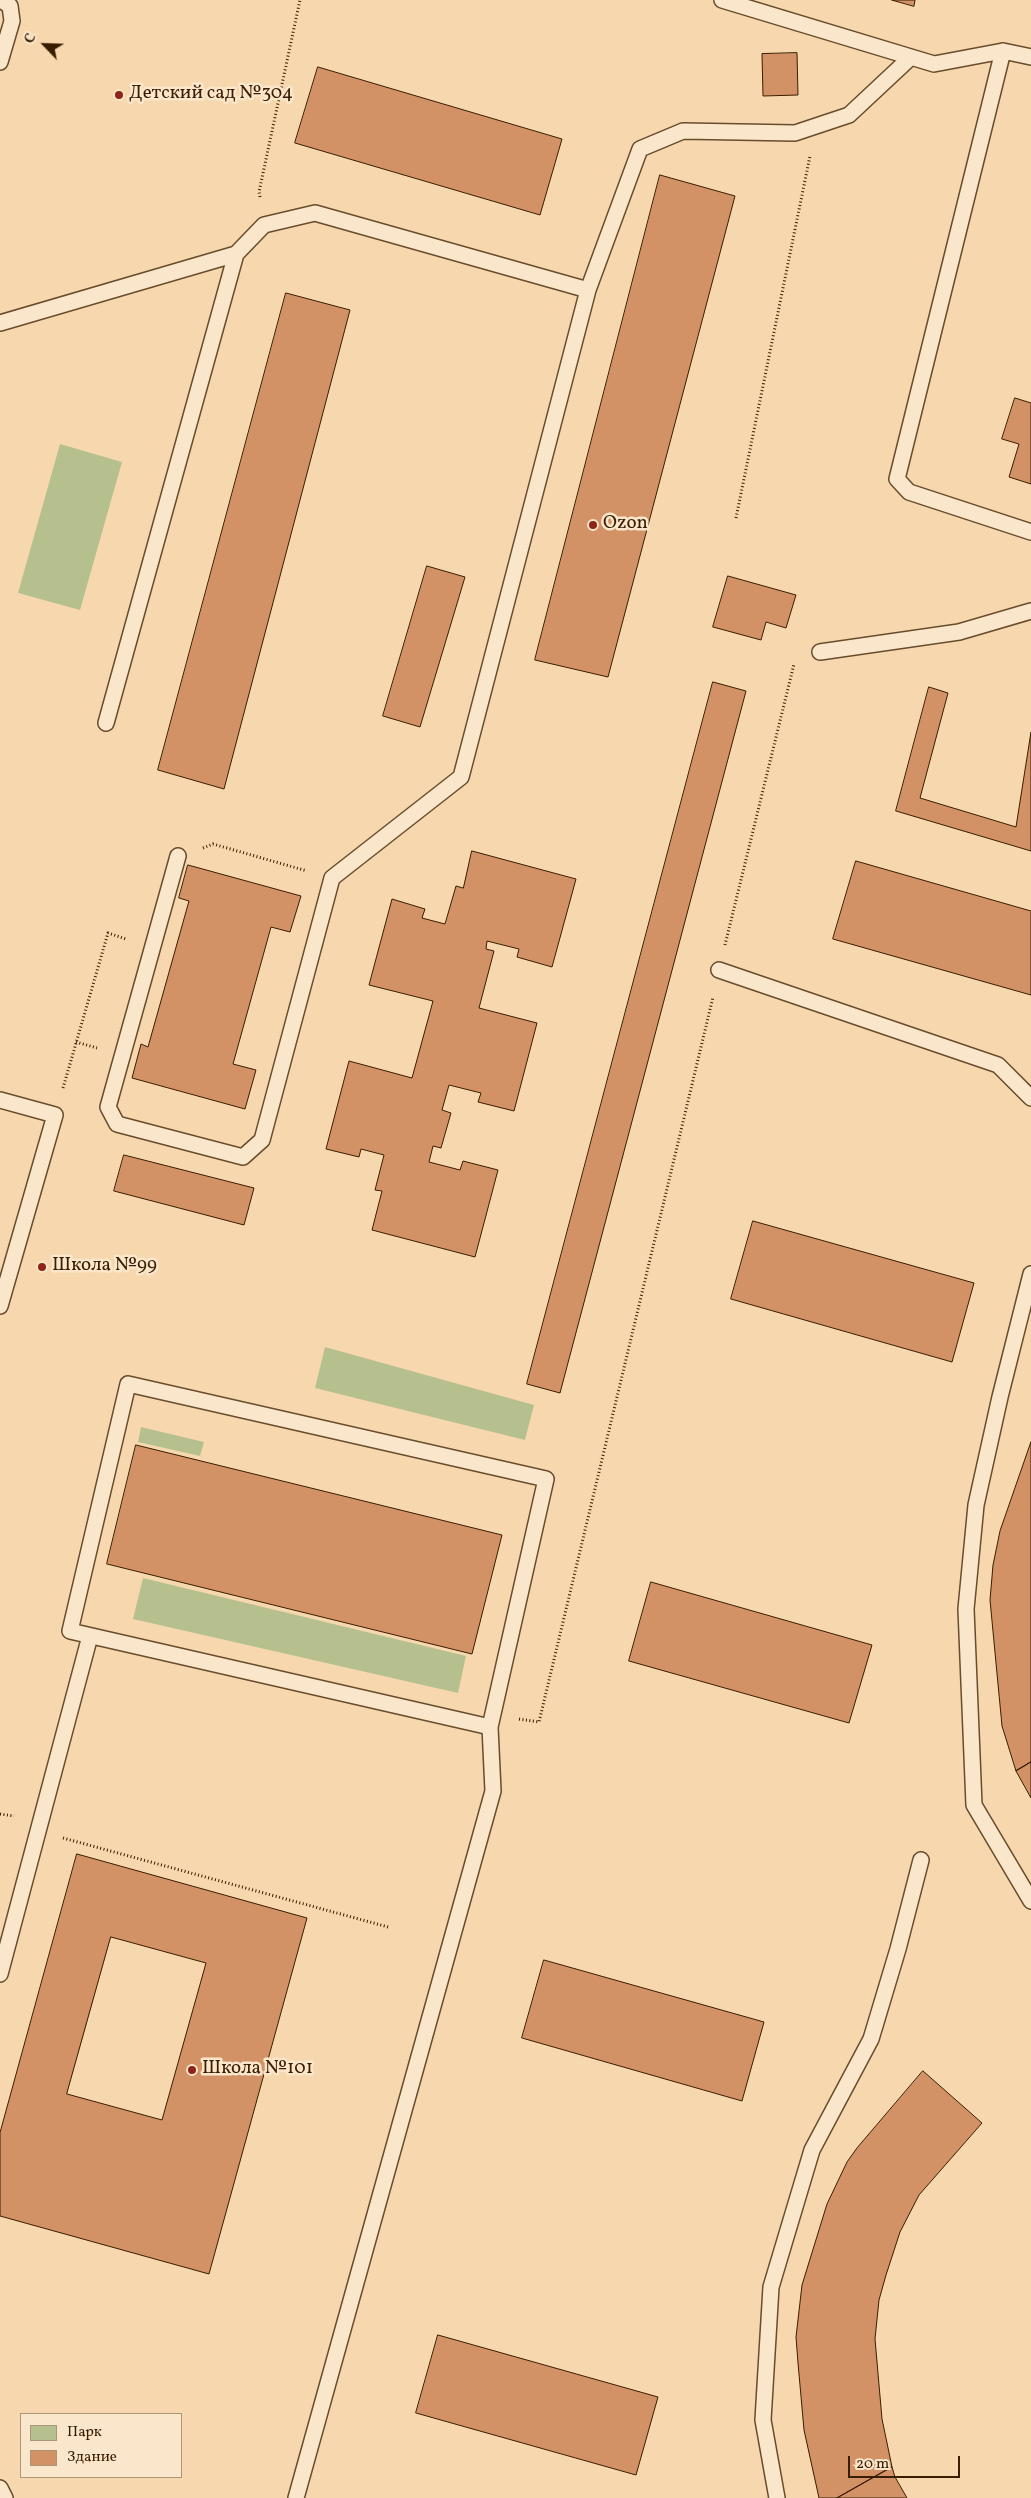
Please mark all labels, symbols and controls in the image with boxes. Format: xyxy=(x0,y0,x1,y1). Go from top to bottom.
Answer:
north arrow xyxy=(20,20,70,70)
text: С xyxy=(20,31,41,47)
place label: Детский сад №304 xyxy=(129,84,293,106)
marker: Детский сад №304 xyxy=(113,89,125,101)
place label: Ozon xyxy=(603,514,648,536)
marker: Ozon xyxy=(587,519,599,531)
place label: Школа №99 xyxy=(52,1256,157,1278)
marker: Школа №99 xyxy=(36,1261,48,1273)
place label: Школа №101 xyxy=(202,2059,313,2081)
marker: Школа №101 xyxy=(186,2064,198,2076)
legend xyxy=(20,2413,182,2478)
text: Парк xyxy=(67,2422,102,2443)
scale bar xyxy=(851,2446,964,2478)
text: Здание xyxy=(67,2447,117,2468)
text: 20 m xyxy=(856,2454,889,2475)

